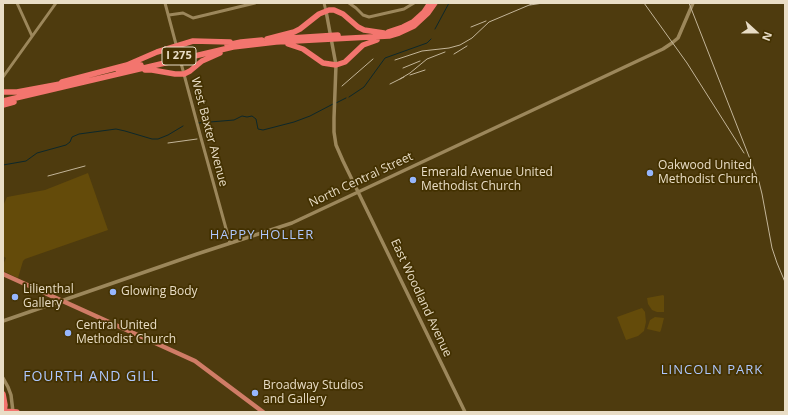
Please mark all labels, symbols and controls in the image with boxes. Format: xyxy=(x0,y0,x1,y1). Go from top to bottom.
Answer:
north arrow xyxy=(736,12,776,52)
text: N xyxy=(759,30,776,43)
road number: I 275 xyxy=(162,47,196,65)
street label: West Baxter Avenue xyxy=(187,76,231,188)
street label: North Central Street xyxy=(307,150,415,210)
place label: Oakwood United Methodist Church xyxy=(658,159,758,187)
place label: Emerald Avenue United Methodist Church xyxy=(421,166,553,194)
marker: Oakwood United Methodist Church xyxy=(645,168,655,178)
marker: Emerald Avenue United Methodist Church xyxy=(408,175,418,185)
district label: HAPPY HOLLER xyxy=(210,227,314,243)
street label: East Woodland Avenue xyxy=(387,237,455,359)
place label: Lilienthal Gallery xyxy=(23,283,74,311)
place label: Glowing Body xyxy=(121,285,198,299)
marker: Glowing Body xyxy=(108,287,118,297)
marker: Lilienthal Gallery xyxy=(10,292,20,302)
place label: Central United Methodist Church xyxy=(76,319,176,347)
marker: Central United Methodist Church xyxy=(63,328,73,338)
district label: LINCOLN PARK xyxy=(661,362,763,378)
district label: FOURTH AND GILL xyxy=(23,369,159,385)
place label: Broadway Studios and Gallery xyxy=(263,379,364,407)
marker: Broadway Studios and Gallery xyxy=(250,388,260,398)

